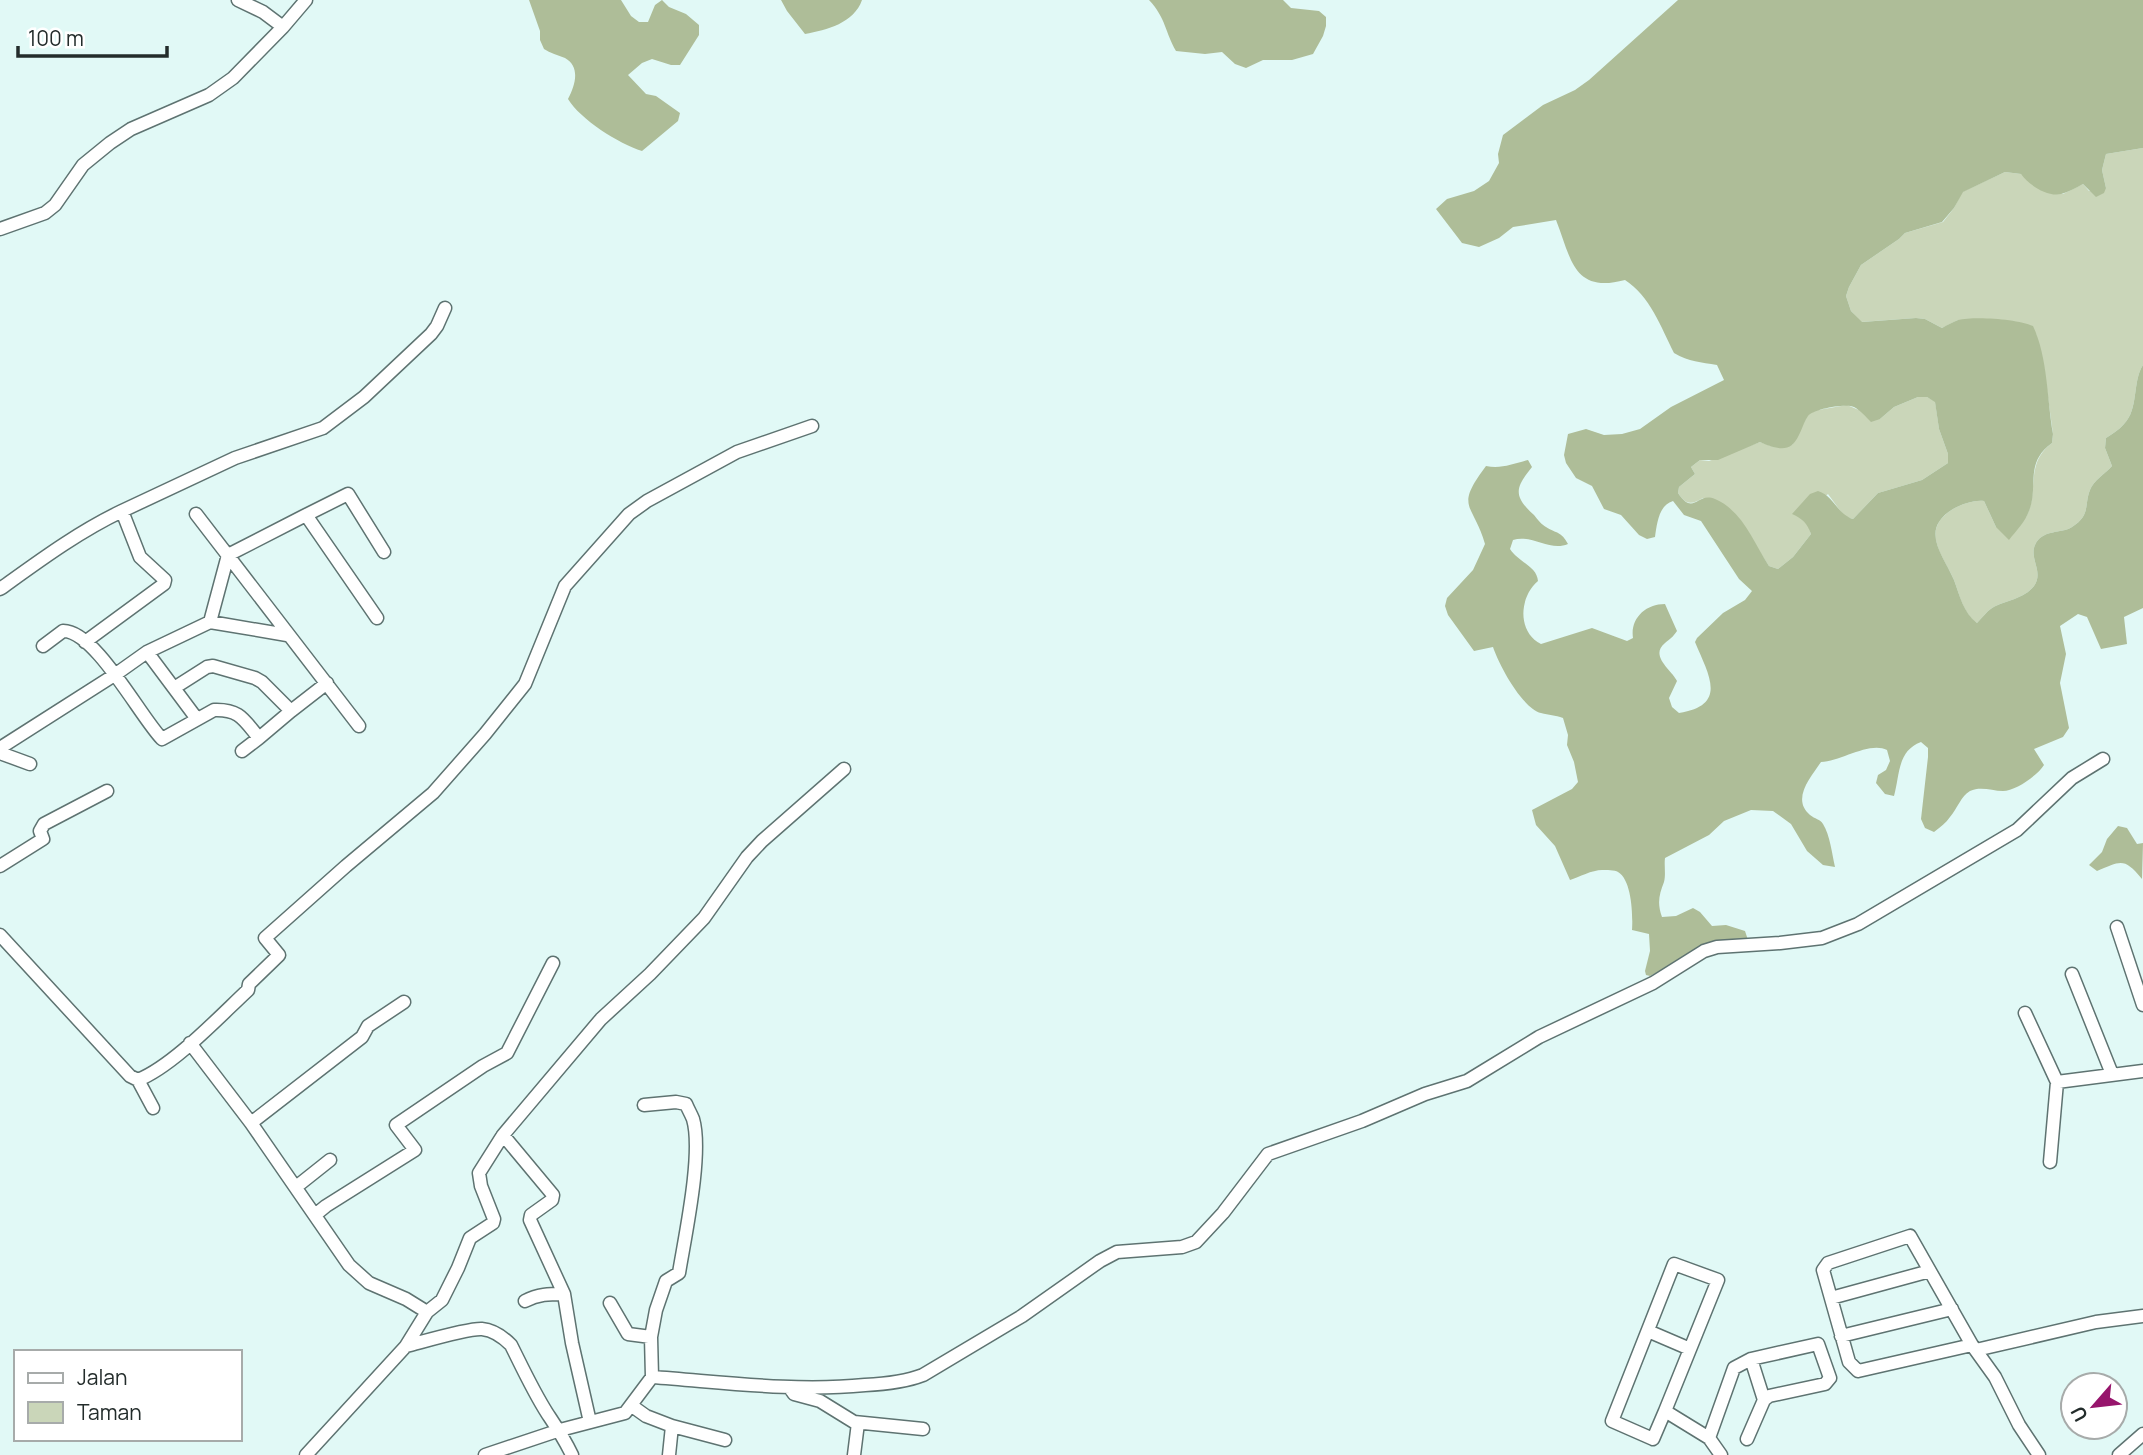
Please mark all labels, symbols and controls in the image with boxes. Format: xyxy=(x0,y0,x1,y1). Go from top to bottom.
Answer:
scale bar xyxy=(18,14,166,58)
text: 100 m xyxy=(28,24,84,52)
legend xyxy=(14,1350,242,1441)
text: Jalan xyxy=(77,1363,127,1391)
north arrow xyxy=(2059,1371,2129,1441)
text: Taman xyxy=(77,1398,142,1426)
text: U xyxy=(2064,1402,2094,1426)

